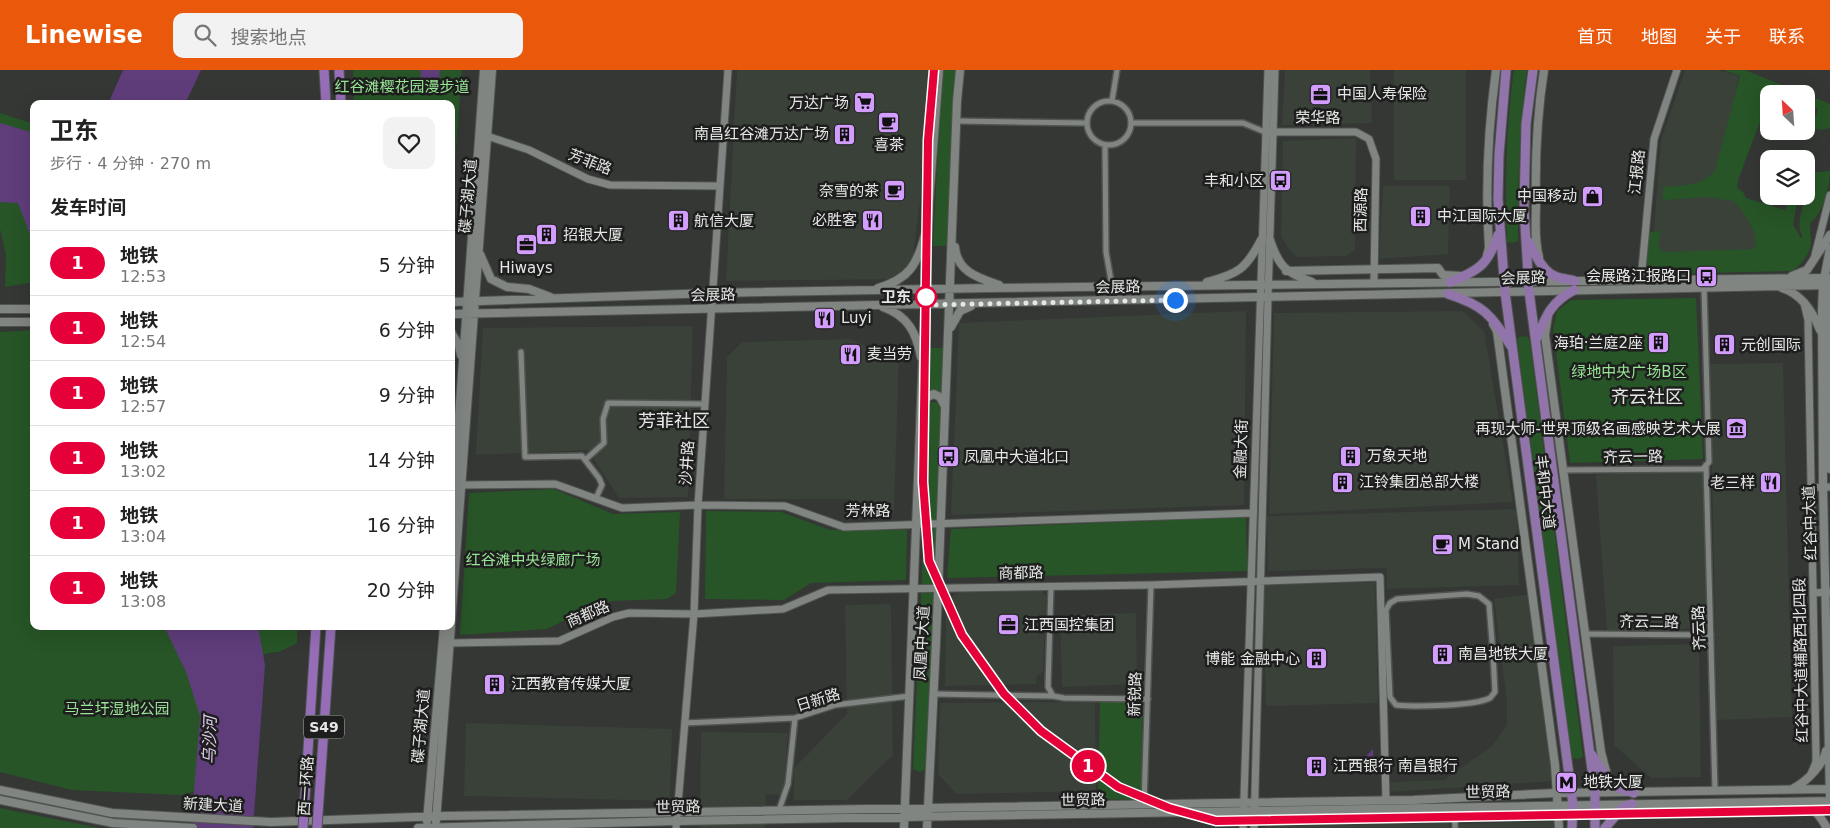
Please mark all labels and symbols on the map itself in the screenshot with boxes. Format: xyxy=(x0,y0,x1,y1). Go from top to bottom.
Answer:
park label: 红谷滩樱花园漫步道 xyxy=(334,78,470,96)
office icon: 中国人寿保险 xyxy=(1309,82,1333,106)
place label: 中国人寿保险 xyxy=(1337,85,1427,103)
north arrow xyxy=(1760,85,1815,140)
supermarket icon: 万达广场 xyxy=(853,91,877,115)
place label: 万达广场 xyxy=(789,94,849,112)
street label: 荣华路 xyxy=(1295,109,1341,127)
cafe icon: 喜茶 xyxy=(877,110,901,134)
building icon: 南昌红谷滩万达广场 xyxy=(833,122,857,146)
place label: 南昌红谷滩万达广场 xyxy=(694,125,829,143)
place label: 喜茶 xyxy=(874,136,904,154)
street label: 芳菲路 xyxy=(566,146,614,178)
street label: 江报路 xyxy=(1626,149,1648,195)
street label: 碟子湖大道 xyxy=(456,158,480,234)
bus stop icon: 丰和小区 xyxy=(1268,169,1292,193)
place label: 丰和小区 xyxy=(1204,172,1264,190)
cafe icon: 奈雪的茶 xyxy=(883,179,907,203)
place label: 奈雪的茶 xyxy=(819,182,879,200)
shop icon: 中国移动 xyxy=(1581,184,1605,208)
street label: 西源路 xyxy=(1352,187,1370,233)
place label: 中国移动 xyxy=(1517,187,1577,205)
building icon: 中江国际大厦 xyxy=(1409,204,1433,228)
place label: 中江国际大厦 xyxy=(1437,207,1527,225)
restaurant icon: 必胜客 xyxy=(861,208,885,232)
building icon: 航信大厦 xyxy=(666,209,690,233)
place label: 必胜客 xyxy=(812,211,857,229)
place label: 航信大厦 xyxy=(694,212,754,230)
building icon: 招银大厦 xyxy=(535,223,559,247)
place label: 招银大厦 xyxy=(563,226,623,244)
office icon: Hiways xyxy=(514,233,538,257)
place label: Hiways xyxy=(499,259,553,277)
bus stop icon: 会展路江报路口 xyxy=(1695,264,1719,288)
place label: 会展路江报路口 xyxy=(1586,267,1691,285)
street label: 会展路 xyxy=(1500,268,1546,288)
street label: 会展路 xyxy=(1095,278,1141,296)
street label: 会展路 xyxy=(690,286,736,304)
marker: 卫东 xyxy=(915,286,937,308)
place label: 卫东 xyxy=(881,288,911,306)
your location xyxy=(1163,288,1188,313)
restaurant icon: Luyi xyxy=(813,306,837,330)
place label: Luyi xyxy=(841,309,872,327)
building icon: 海珀·兰庭2座 xyxy=(1647,331,1671,355)
building icon: 元创国际 xyxy=(1713,333,1737,357)
place label: 海珀·兰庭2座 xyxy=(1554,334,1643,352)
place label: 元创国际 xyxy=(1741,336,1801,354)
restaurant icon: 麦当劳 xyxy=(839,342,863,366)
place label: 麦当劳 xyxy=(867,345,912,363)
park label: 绿地中央广场B区 xyxy=(1571,363,1687,381)
district label: 齐云社区 xyxy=(1611,386,1683,407)
district label: 芳菲社区 xyxy=(638,410,710,431)
museum icon: 再现大师-世界顶级名画感映艺术大展 xyxy=(1725,417,1749,441)
street label: 金融大街 xyxy=(1231,419,1251,479)
place label: 再现大师-世界顶级名画感映艺术大展 xyxy=(1476,420,1721,438)
street label: 沙井路 xyxy=(676,440,698,486)
building icon: 万象天地 xyxy=(1339,444,1363,468)
bus stop icon: 凤凰中大道北口 xyxy=(936,445,960,469)
place label: 万象天地 xyxy=(1367,447,1427,465)
street label: 齐云一路 xyxy=(1603,447,1663,467)
place label: 凤凰中大道北口 xyxy=(964,448,1069,466)
street label: 丰和中大道 xyxy=(1531,454,1559,530)
building icon: 江铃集团总部大楼 xyxy=(1331,470,1355,494)
restaurant icon: 老三样 xyxy=(1759,471,1783,495)
place label: 江铃集团总部大楼 xyxy=(1359,473,1479,491)
place label: 老三样 xyxy=(1710,474,1755,492)
street label: 红谷中大道 xyxy=(1800,485,1820,561)
street label: 芳林路 xyxy=(845,502,891,520)
cafe icon: M Stand xyxy=(1430,532,1454,556)
place label: M Stand xyxy=(1458,535,1519,553)
park label: 红谷滩中央绿廊广场 xyxy=(465,551,601,569)
street label: 商都路 xyxy=(998,564,1044,582)
street label: 红谷中大道辅路西北四段 xyxy=(1791,577,1811,743)
street label: 商都路 xyxy=(564,597,612,631)
street label: 凤凰中大道 xyxy=(911,605,933,681)
street label: 齐云路 xyxy=(1689,605,1709,651)
street label: 齐云二路 xyxy=(1619,612,1679,632)
office icon: 江西国控集团 xyxy=(996,613,1020,637)
place label: 江西国控集团 xyxy=(1024,616,1114,634)
building icon: 南昌地铁大厦 xyxy=(1430,642,1454,666)
place label: 南昌地铁大厦 xyxy=(1458,645,1548,663)
building icon: 博能 金融中心 xyxy=(1304,647,1328,671)
place label: 博能 金融中心 xyxy=(1205,650,1300,668)
street label: 新锐路 xyxy=(1125,671,1145,717)
building icon: 江西教育传媒大厦 xyxy=(483,672,507,696)
place label: 江西教育传媒大厦 xyxy=(511,675,631,693)
street label: 日新路 xyxy=(794,685,842,715)
street label: 碟子湖大道 xyxy=(409,688,433,764)
park label: 马兰圩湿地公园 xyxy=(64,700,170,718)
water label: 乌沙河 xyxy=(199,713,220,764)
road number: S49 xyxy=(304,716,344,739)
line badge: 1 xyxy=(1072,750,1104,782)
building icon: 江西银行 南昌银行 xyxy=(1305,754,1329,778)
street label: 西一环路 xyxy=(295,755,317,817)
place label: 江西银行 南昌银行 xyxy=(1333,757,1458,775)
metro station icon: 地铁大厦 xyxy=(1555,770,1579,794)
place label: 地铁大厦 xyxy=(1583,773,1643,791)
street label: 世贸路 xyxy=(1465,783,1511,801)
street label: 世贸路 xyxy=(1060,791,1106,809)
street label: 新建大道 xyxy=(183,794,243,816)
street label: 世贸路 xyxy=(655,798,701,816)

